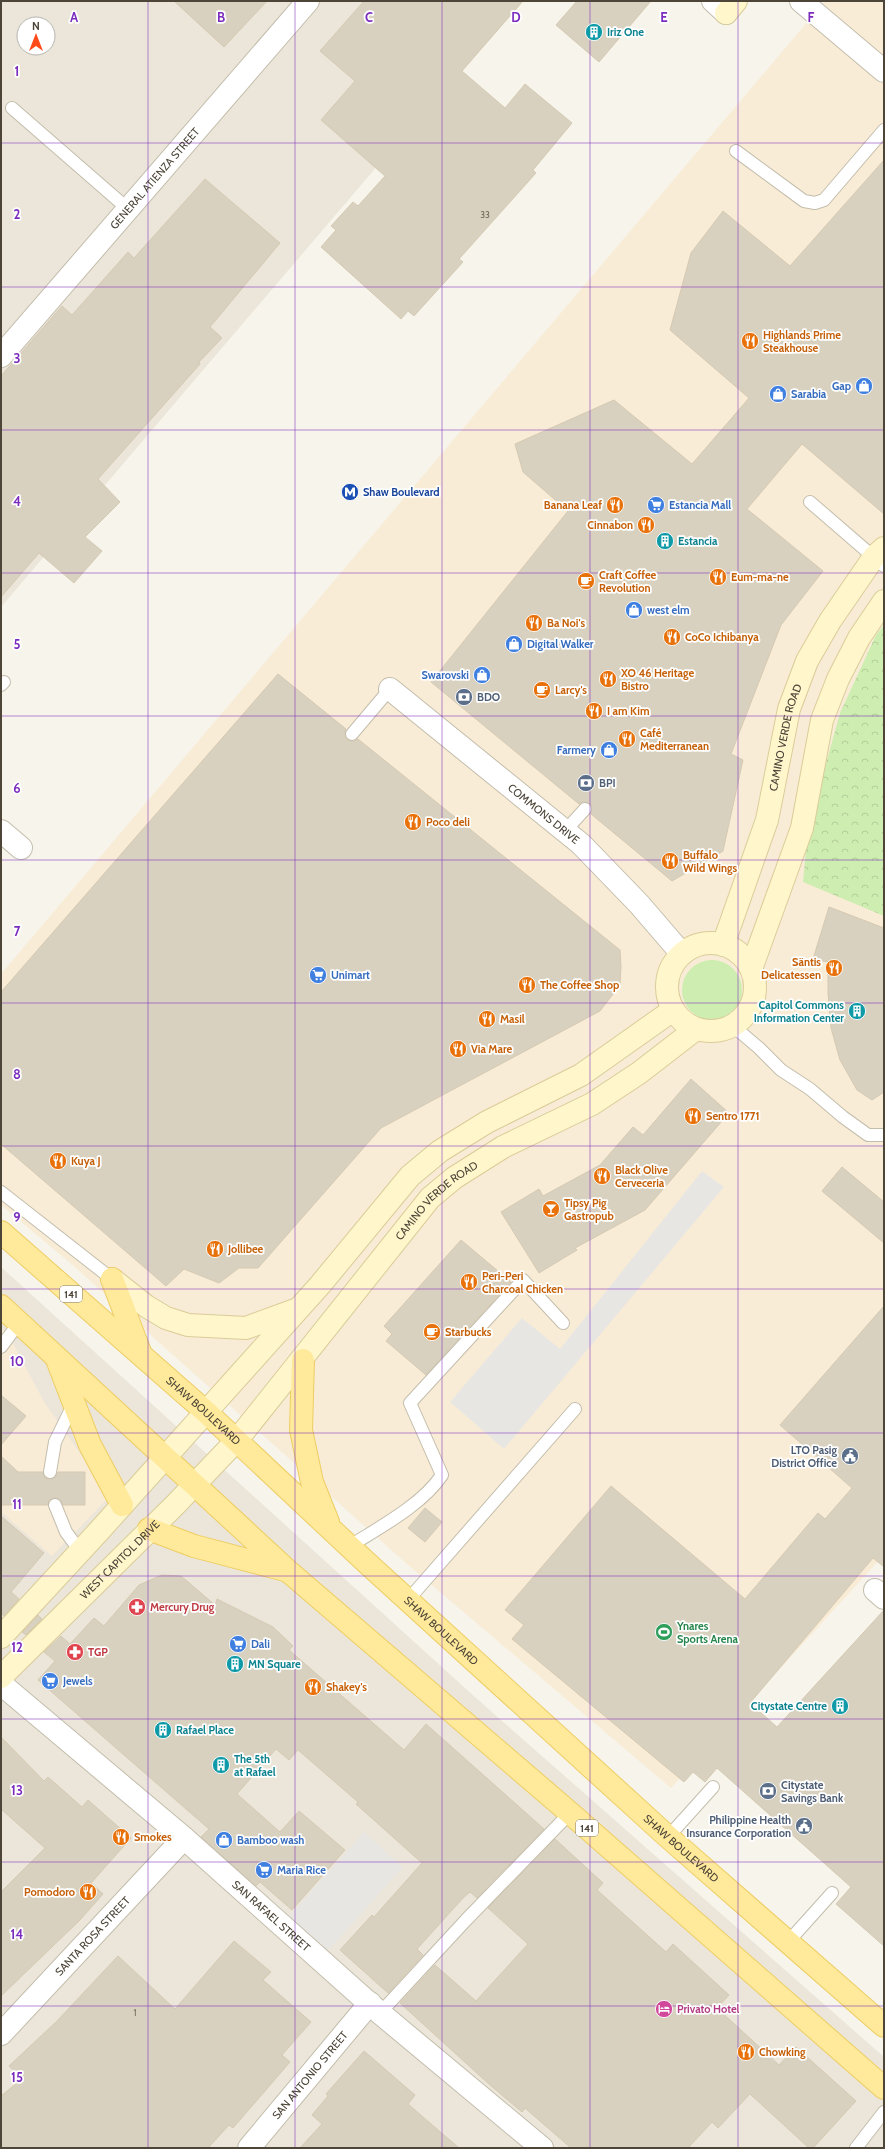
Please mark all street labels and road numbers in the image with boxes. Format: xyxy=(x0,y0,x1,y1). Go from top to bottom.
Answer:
street label: GENERAL ATIENZA STREET xyxy=(107,124,203,232)
street label: CAMINO VERDE ROAD xyxy=(766,682,805,792)
street label: COMMONS DRIVE xyxy=(505,781,582,847)
street label: CAMINO VERDE ROAD xyxy=(392,1158,480,1243)
road number: 141 xyxy=(60,1286,82,1302)
street label: SHAW BOULEVARD xyxy=(163,1373,244,1448)
street label: WEST CAPITOL DRIVE xyxy=(77,1517,163,1602)
street label: SHAW BOULEVARD xyxy=(401,1593,481,1668)
street label: SHAW BOULEVARD xyxy=(641,1811,722,1885)
road number: 141 xyxy=(576,1820,598,1836)
street label: SAN RAFAEL STREET xyxy=(229,1877,313,1954)
street label: SANTA ROSA STREET xyxy=(52,1893,133,1979)
street label: SAN ANTONIO STREET xyxy=(269,2028,351,2122)

